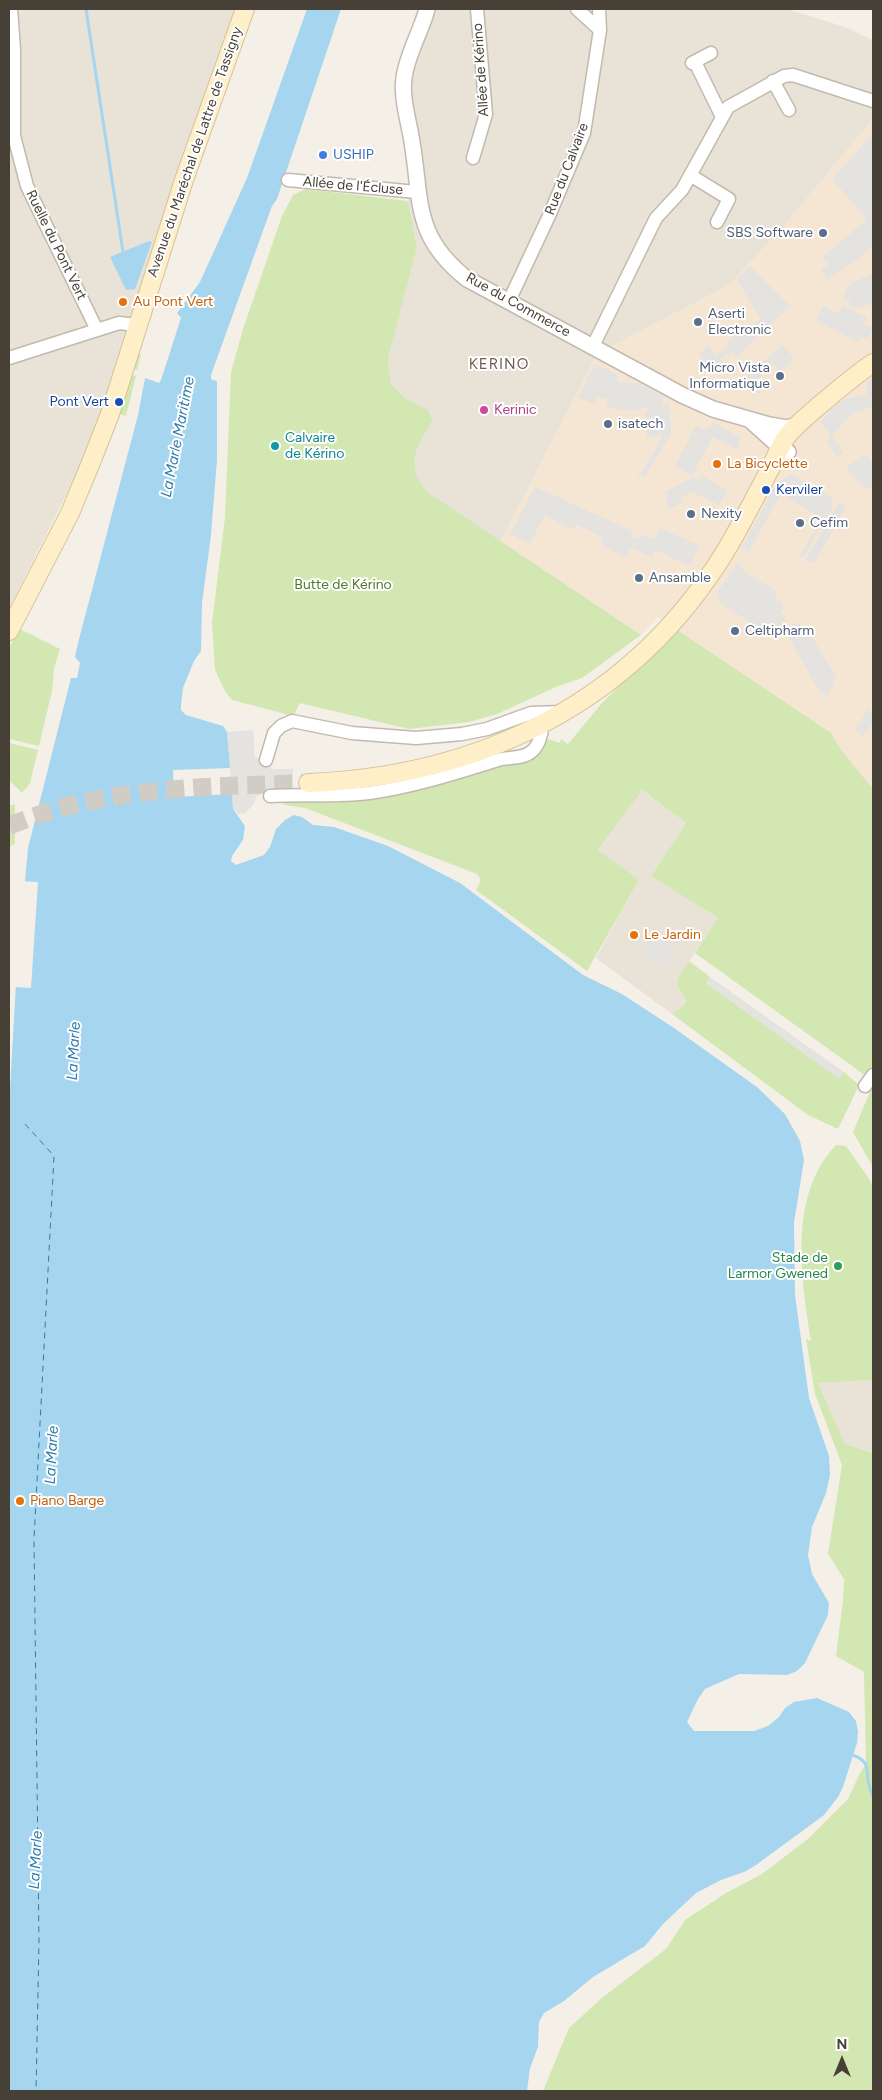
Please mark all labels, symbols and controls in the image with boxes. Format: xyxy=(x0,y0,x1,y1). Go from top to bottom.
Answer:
street label: Allée de Kérino xyxy=(469,23,493,117)
street label: Avenue du Maréchal de Lattre de Tassigny xyxy=(144,25,246,279)
street label: Rue du Calvaire xyxy=(542,121,592,217)
place label: USHIP xyxy=(333,147,374,163)
marker: USHIP xyxy=(317,149,329,161)
street label: Allée de l'Écluse xyxy=(302,173,404,199)
street label: Ruelle du Pont Vert xyxy=(22,187,90,303)
place label: SBS Software xyxy=(726,225,813,241)
marker: SBS Software xyxy=(817,227,829,239)
street label: Rue du Commerce xyxy=(463,269,573,341)
place label: Au Pont Vert xyxy=(133,294,213,310)
marker: Au Pont Vert xyxy=(117,296,129,308)
place label: Aserti Electronic xyxy=(708,306,771,338)
marker: Aserti Electronic xyxy=(692,316,704,328)
district label: KERINO xyxy=(468,356,530,374)
place label: Micro Vista Informatique xyxy=(689,360,770,392)
marker: Micro Vista Informatique xyxy=(774,370,786,382)
water label: La Marle Maritime xyxy=(157,375,199,499)
place label: Pont Vert xyxy=(50,394,109,410)
marker: Pont Vert xyxy=(113,396,125,408)
place label: Kerinic xyxy=(494,402,537,418)
marker: Kerinic xyxy=(478,404,490,416)
place label: isatech xyxy=(618,416,663,432)
marker: isatech xyxy=(602,418,614,430)
place label: Calvaire de Kérino xyxy=(285,430,344,462)
marker: Calvaire de Kérino xyxy=(269,440,281,452)
place label: La Bicyclette xyxy=(727,456,808,472)
marker: La Bicyclette xyxy=(711,458,723,470)
place label: Kerviler xyxy=(776,482,823,498)
marker: Kerviler xyxy=(760,484,772,496)
place label: Nexity xyxy=(701,506,742,522)
marker: Nexity xyxy=(685,508,697,520)
place label: Cefim xyxy=(810,515,848,531)
marker: Cefim xyxy=(794,517,806,529)
place label: Ansamble xyxy=(649,570,711,586)
marker: Ansamble xyxy=(633,572,645,584)
park label: Butte de Kérino xyxy=(294,577,392,593)
place label: Celtipharm xyxy=(745,623,814,639)
marker: Celtipharm xyxy=(729,625,741,637)
place label: Le Jardin xyxy=(644,927,701,943)
marker: Le Jardin xyxy=(628,929,640,941)
water label: La Marle xyxy=(63,1021,85,1081)
place label: Stade de Larmor Gwened xyxy=(728,1250,828,1282)
marker: Stade de Larmor Gwened xyxy=(832,1260,844,1272)
water label: La Marle xyxy=(41,1425,63,1485)
place label: Piano Barge xyxy=(30,1493,104,1509)
marker: Piano Barge xyxy=(14,1495,26,1507)
water label: La Marle xyxy=(25,1830,47,1890)
north arrow xyxy=(817,2035,867,2085)
text: N xyxy=(837,2036,847,2053)

